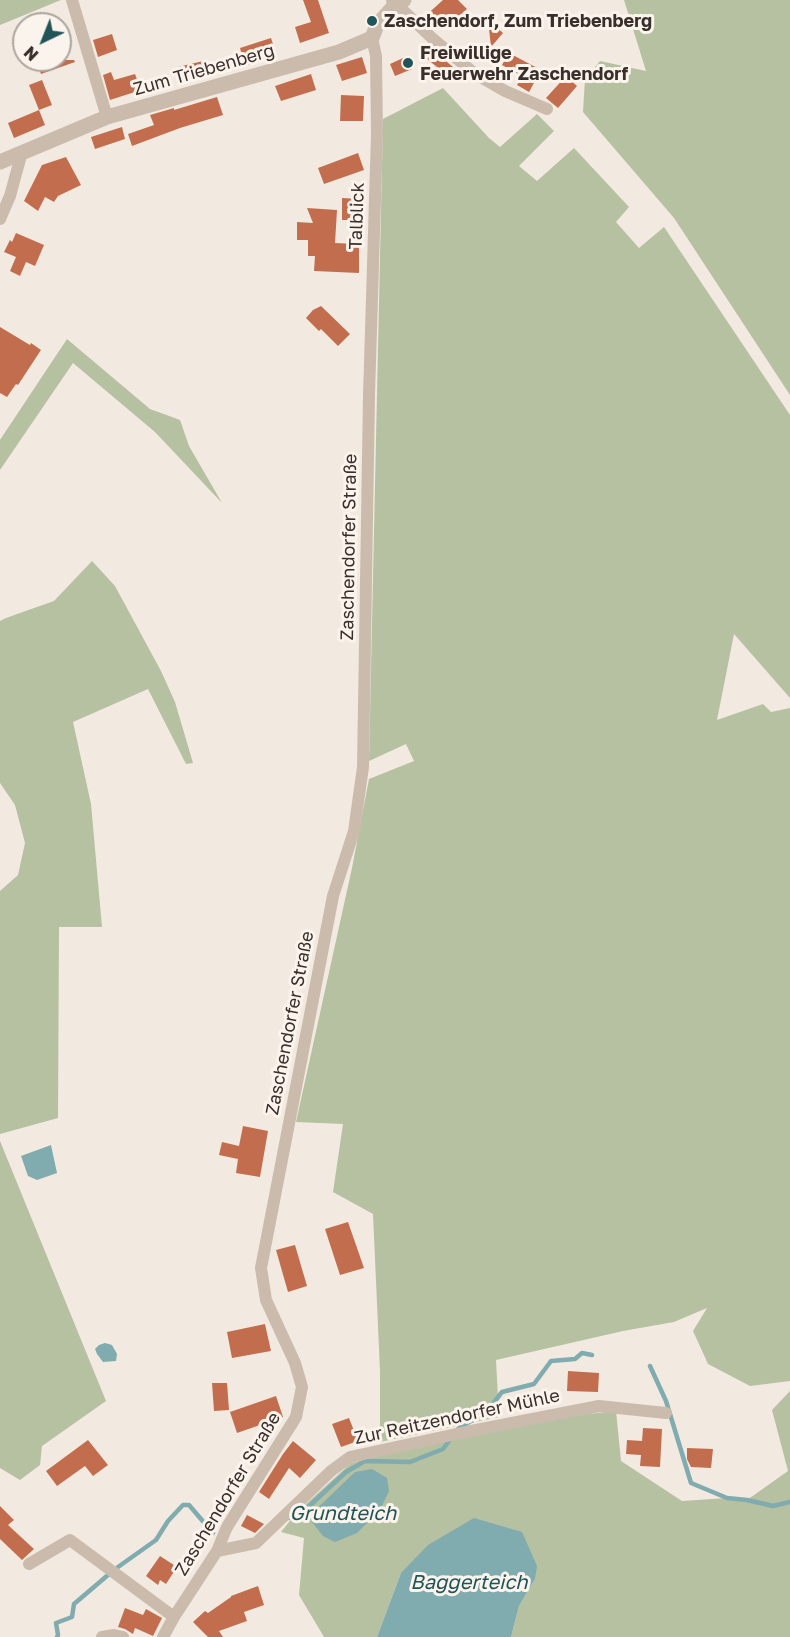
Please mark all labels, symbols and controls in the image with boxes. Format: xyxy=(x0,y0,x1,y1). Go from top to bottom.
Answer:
place label: Zaschendorf, Zum Triebenberg xyxy=(384,10,652,32)
north arrow xyxy=(12,12,72,72)
marker: Zaschendorf, Zum Triebenberg xyxy=(365,14,379,28)
street label: Zum Triebenberg xyxy=(131,40,277,100)
text: N xyxy=(20,42,42,65)
place label: Freiwillige Feuerwehr Zaschendorf xyxy=(420,42,628,84)
marker: Freiwillige Feuerwehr Zaschendorf xyxy=(401,56,415,70)
street label: Talblick xyxy=(345,182,369,250)
street label: Zaschendorfer Straße xyxy=(337,453,361,641)
street label: Zaschendorfer Straße xyxy=(262,929,318,1117)
street label: Zur Reitzendorfer Mühle xyxy=(352,1385,562,1449)
street label: Zaschendorfer Straße xyxy=(171,1408,285,1580)
water label: Grundteich xyxy=(290,1502,396,1526)
water label: Baggerteich xyxy=(410,1571,528,1595)

